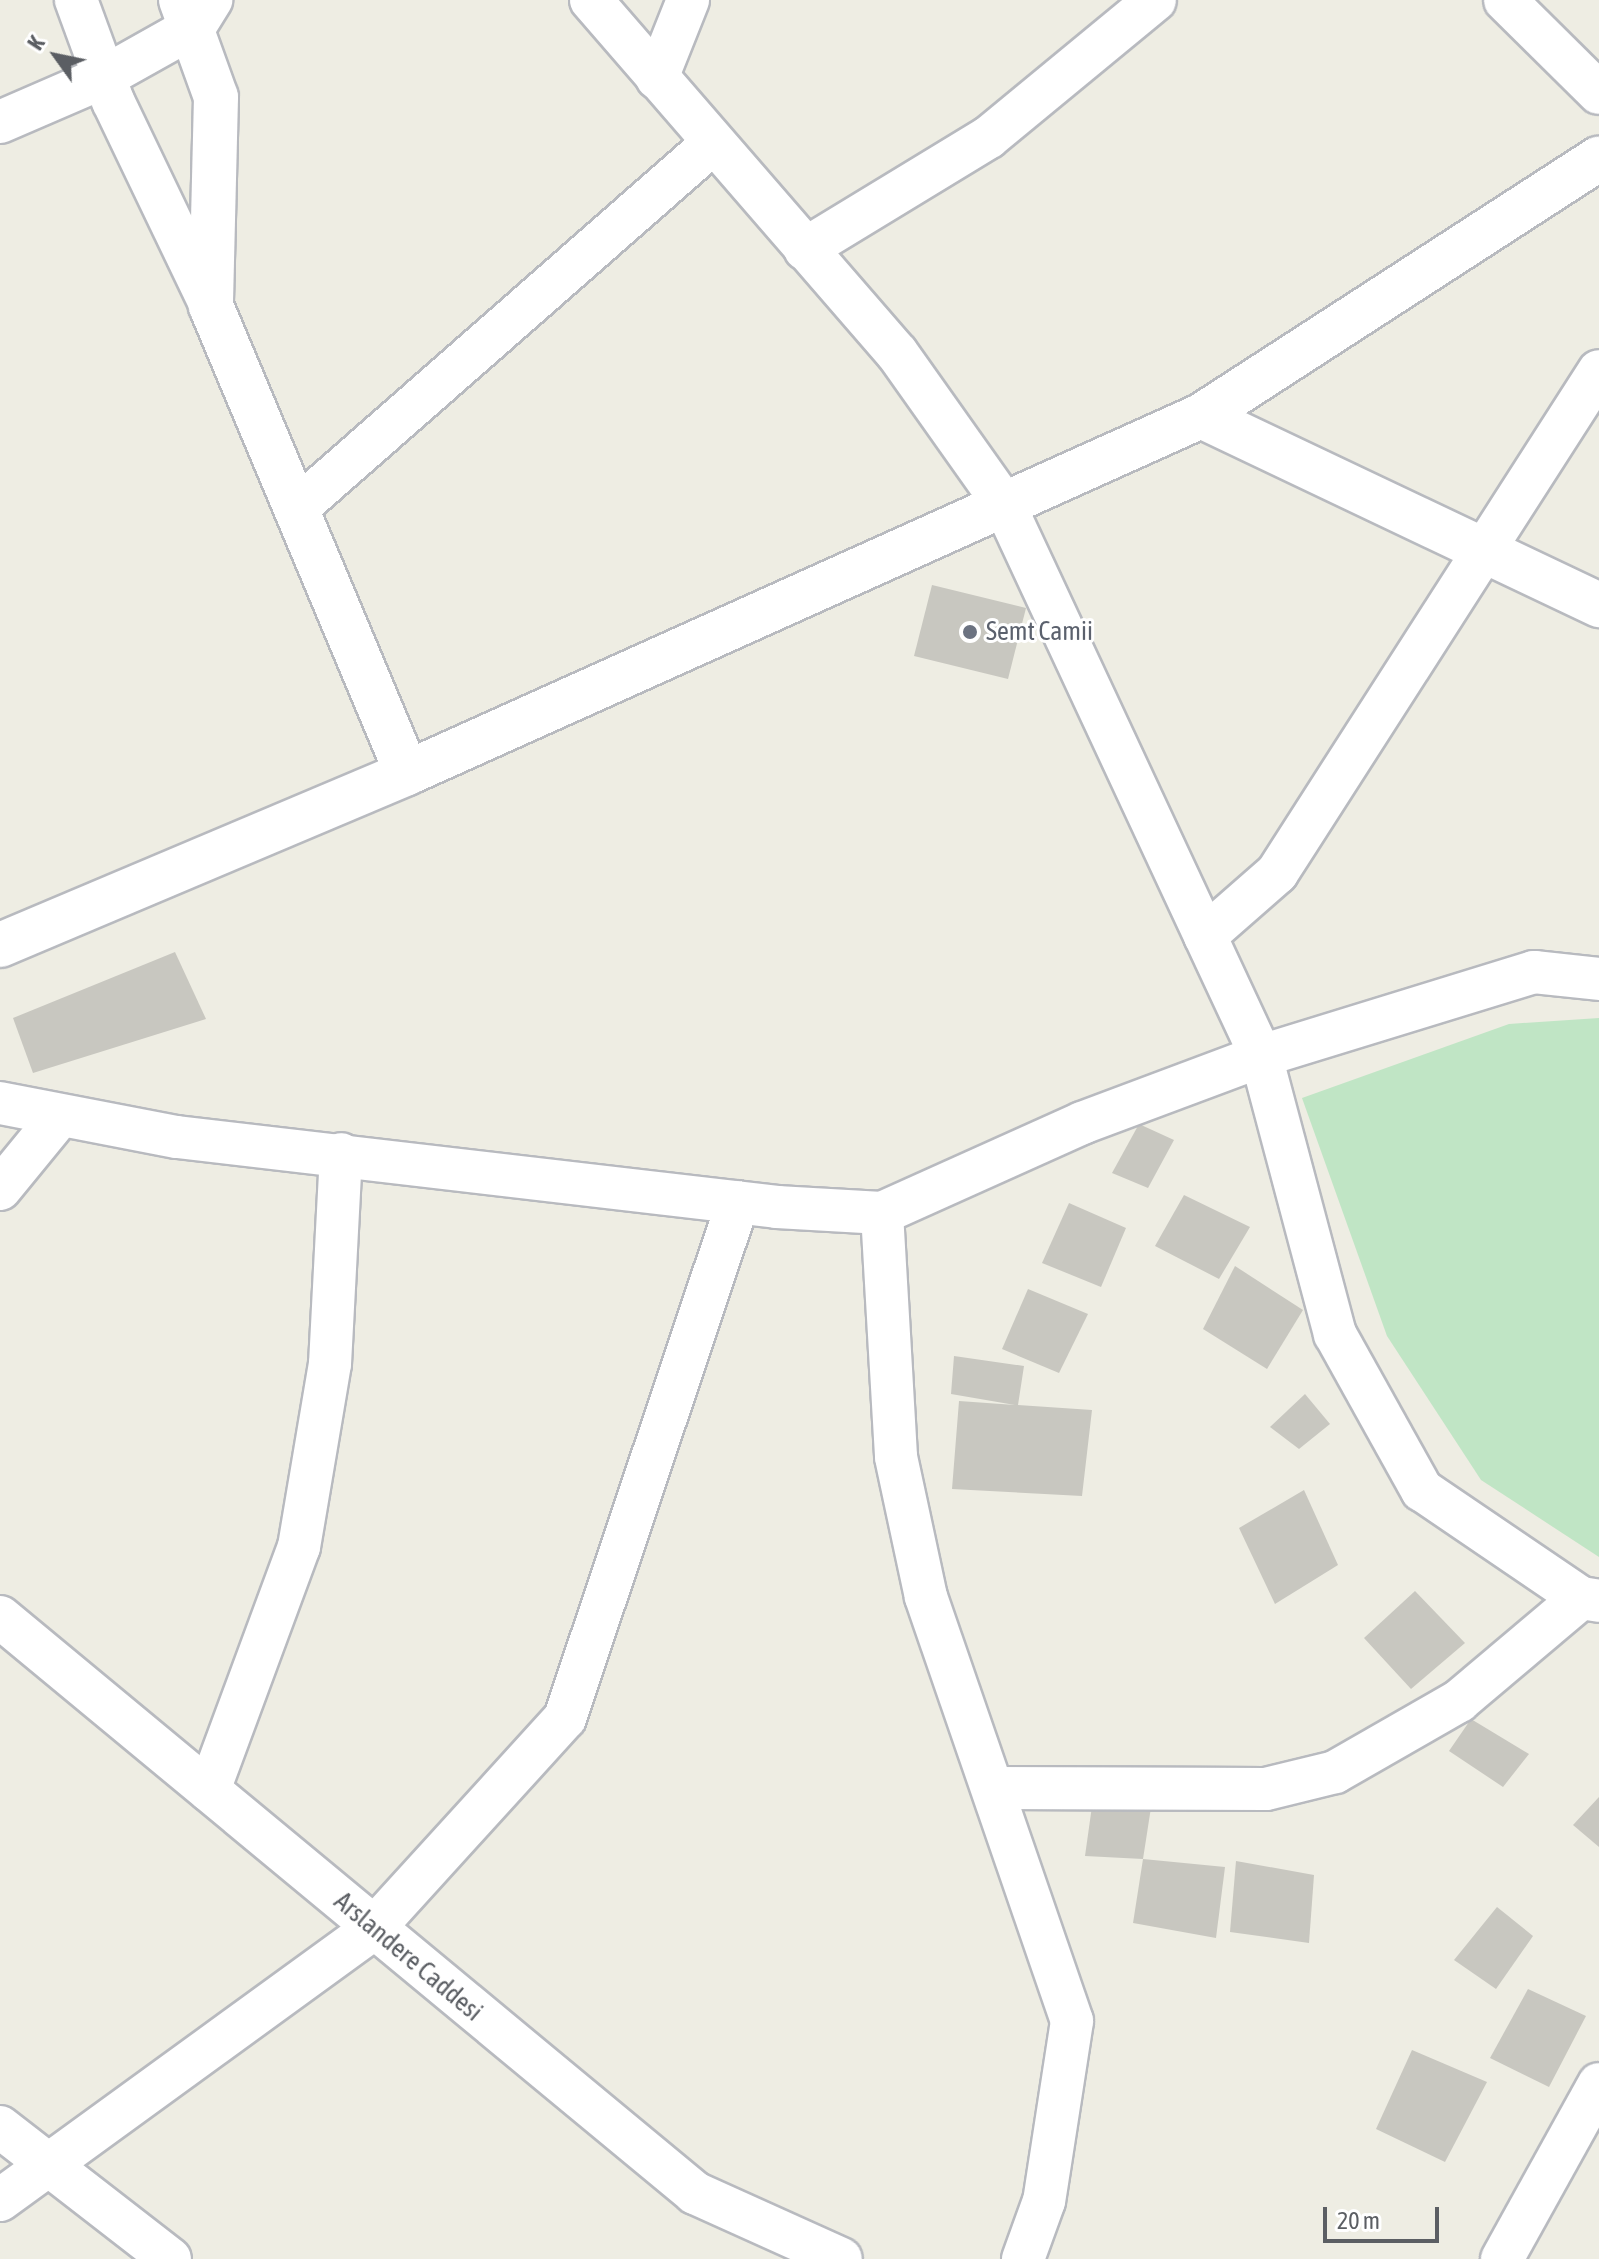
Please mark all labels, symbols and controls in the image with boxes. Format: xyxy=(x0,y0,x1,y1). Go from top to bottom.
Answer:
north arrow xyxy=(16,16,96,96)
text: K xyxy=(22,31,50,55)
place label: Semt Camii xyxy=(986,616,1093,648)
marker: Semt Camii xyxy=(961,623,979,641)
street label: Arslandere Caddesi xyxy=(328,1886,488,2028)
scale bar xyxy=(1327,2191,1443,2241)
text: 20 m xyxy=(1337,2207,1380,2234)

